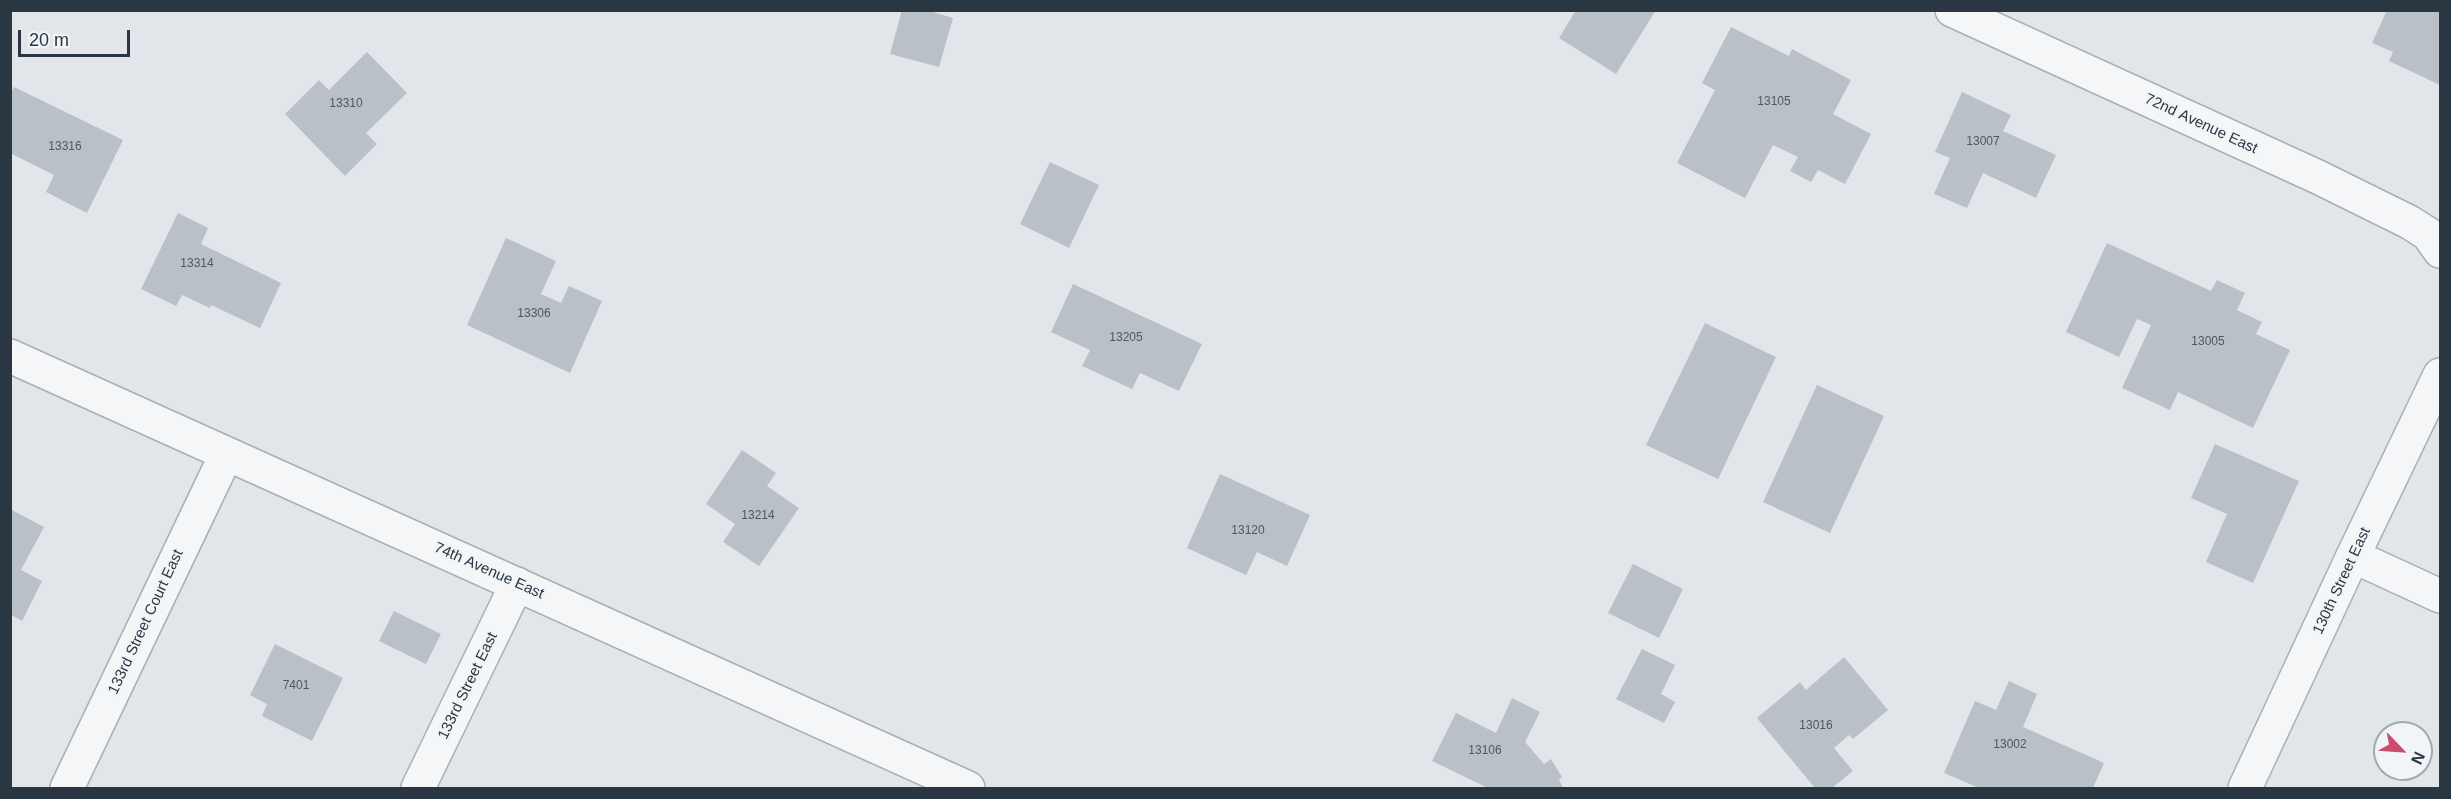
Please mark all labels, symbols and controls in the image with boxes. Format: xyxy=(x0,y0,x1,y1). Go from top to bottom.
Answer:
scale bar xyxy=(21,18,134,56)
text: 20 m xyxy=(29,30,69,50)
street label: 72nd Avenue East xyxy=(2142,90,2260,158)
house number: 13105 xyxy=(1757,95,1791,109)
house number: 13310 xyxy=(329,97,363,111)
house number: 13007 xyxy=(1966,135,2000,149)
house number: 13316 xyxy=(48,140,82,154)
house number: 13314 xyxy=(180,257,214,271)
house number: 13306 xyxy=(517,307,551,321)
house number: 13205 xyxy=(1109,331,1143,345)
house number: 13005 xyxy=(2191,335,2225,349)
house number: 13214 xyxy=(741,509,775,523)
house number: 13120 xyxy=(1231,524,1265,538)
street label: 130th Street East xyxy=(2309,525,2375,637)
street label: 74th Avenue East xyxy=(431,539,547,603)
street label: 133rd Street Court East xyxy=(105,547,187,697)
street label: 133rd Street East xyxy=(434,630,502,742)
house number: 7401 xyxy=(283,679,309,693)
house number: 13016 xyxy=(1799,719,1833,733)
north arrow xyxy=(2373,721,2433,781)
house number: 13002 xyxy=(1993,738,2027,752)
house number: 13106 xyxy=(1468,744,1502,758)
text: N xyxy=(2408,749,2428,767)

